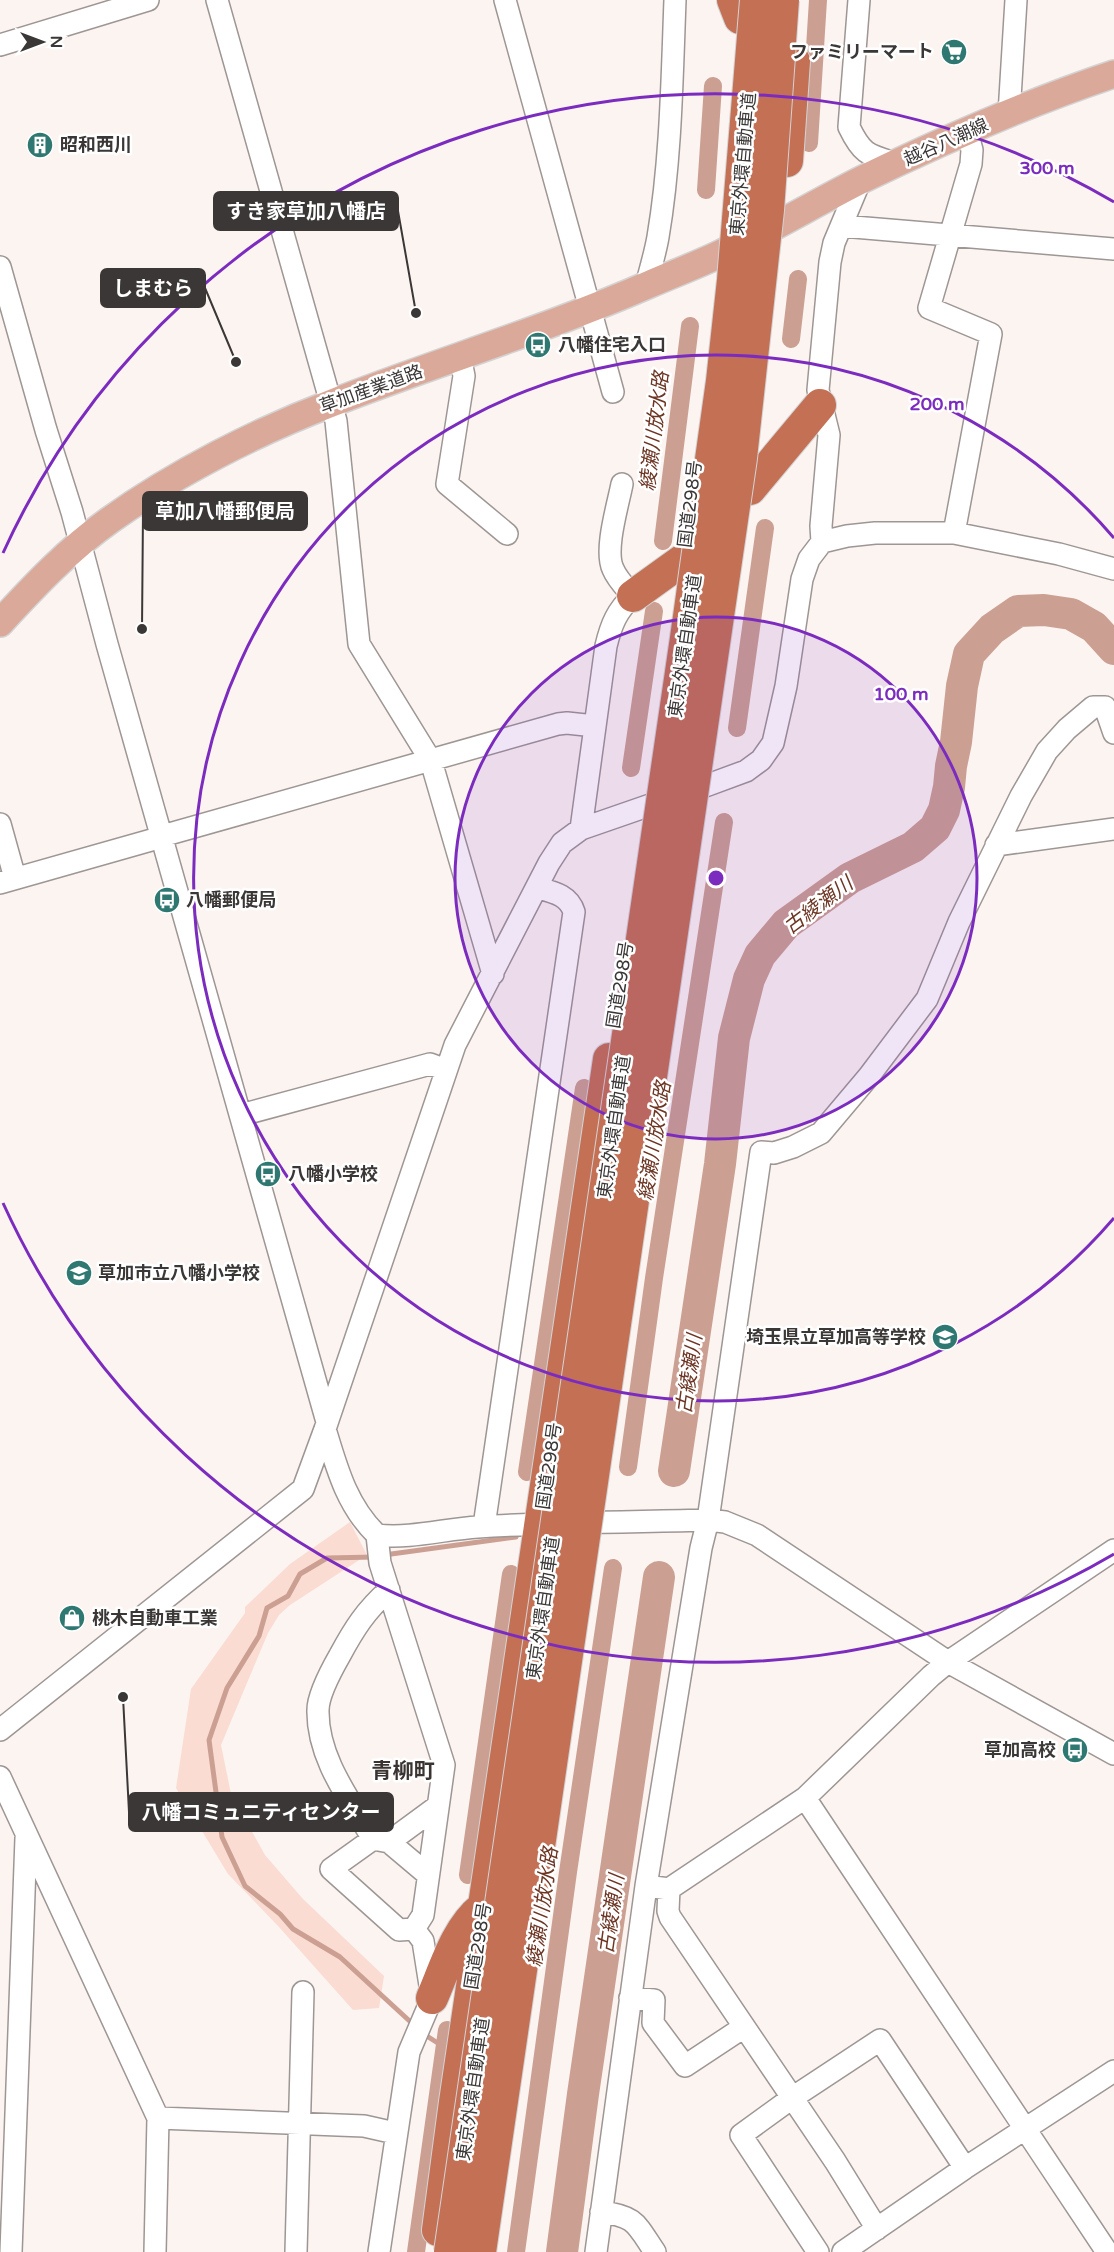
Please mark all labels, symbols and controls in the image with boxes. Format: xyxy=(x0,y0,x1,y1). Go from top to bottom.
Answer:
north arrow xyxy=(12,12,72,72)
text: N xyxy=(46,36,66,48)
supermarket icon: ファミリーマート xyxy=(939,37,969,67)
place label: ファミリーマート xyxy=(790,41,934,63)
street label: 東京外環自動車道 xyxy=(726,91,760,237)
street label: 越谷八潮線 xyxy=(900,114,992,170)
building icon: 昭和西川 xyxy=(25,130,55,160)
place label: 昭和西川 xyxy=(60,134,132,156)
text: 300 m xyxy=(1019,157,1075,179)
callout: すき家草加八幡店 xyxy=(214,192,398,230)
text: すき家草加八幡店 xyxy=(226,200,386,224)
callout: しまむら xyxy=(101,269,205,307)
text: しまむら xyxy=(113,277,193,301)
bus stop icon: 八幡住宅入口 xyxy=(523,330,553,360)
place label: 八幡住宅入口 xyxy=(558,334,666,356)
street label: 草加産業道路 xyxy=(316,360,426,418)
water label: 綾瀬川放水路 xyxy=(636,368,674,492)
text: 200 m xyxy=(909,393,965,415)
street label: 国道298号 xyxy=(674,459,706,549)
callout: 草加八幡郵便局 xyxy=(143,492,307,530)
text: 草加八幡郵便局 xyxy=(155,500,295,524)
street label: 東京外環自動車道 xyxy=(664,573,706,719)
text: 100 m xyxy=(873,683,929,705)
centre of rings xyxy=(706,868,726,888)
water label: 古綾瀬川 xyxy=(779,871,859,939)
bus stop icon: 八幡郵便局 xyxy=(152,885,182,915)
place label: 八幡郵便局 xyxy=(186,889,276,911)
street label: 国道298号 xyxy=(602,940,638,1030)
street label: 東京外環自動車道 xyxy=(593,1054,635,1200)
water label: 綾瀬川放水路 xyxy=(634,1078,677,1202)
bus stop icon: 八幡小学校 xyxy=(253,1159,283,1189)
place label: 八幡小学校 xyxy=(288,1163,378,1185)
school or university icon: 草加市立八幡小学校 xyxy=(64,1258,94,1288)
place label: 草加市立八幡小学校 xyxy=(98,1262,260,1284)
school or university icon: 埼玉県立草加高等学校 xyxy=(930,1322,960,1352)
place label: 埼玉県立草加高等学校 xyxy=(746,1326,926,1348)
water label: 古綾瀬川 xyxy=(673,1331,708,1415)
street label: 国道298号 xyxy=(532,1421,566,1511)
street label: 東京外環自動車道 xyxy=(522,1535,564,1681)
shop icon: 桃木自動車工業 xyxy=(57,1603,87,1633)
place label: 桃木自動車工業 xyxy=(92,1607,218,1629)
bus stop icon: 草加高校 xyxy=(1060,1735,1090,1765)
place label: 草加高校 xyxy=(984,1739,1056,1761)
district label: 青柳町 xyxy=(372,1759,435,1784)
callout: 八幡コミュニティセンター xyxy=(129,1793,393,1831)
text: 八幡コミュニティセンター xyxy=(142,1801,380,1825)
water label: 綾瀬川放水路 xyxy=(523,1844,564,1968)
water label: 古綾瀬川 xyxy=(595,1871,630,1955)
street label: 国道298号 xyxy=(460,1901,496,1991)
street label: 東京外環自動車道 xyxy=(452,2016,494,2162)

